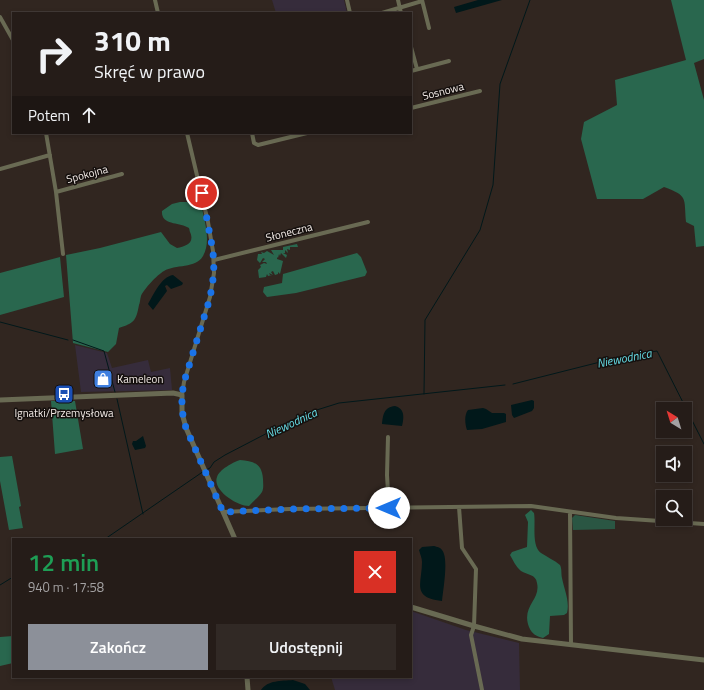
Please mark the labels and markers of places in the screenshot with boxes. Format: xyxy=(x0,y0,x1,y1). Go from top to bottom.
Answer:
pin xyxy=(185,176,219,210)
shop icon: Kameleon xyxy=(92,368,114,390)
place label: Kameleon xyxy=(117,371,163,387)
bus stop icon: Ignatki/Przemysłowa xyxy=(53,383,75,405)
place label: Ignatki/Przemysłowa xyxy=(14,405,114,421)

